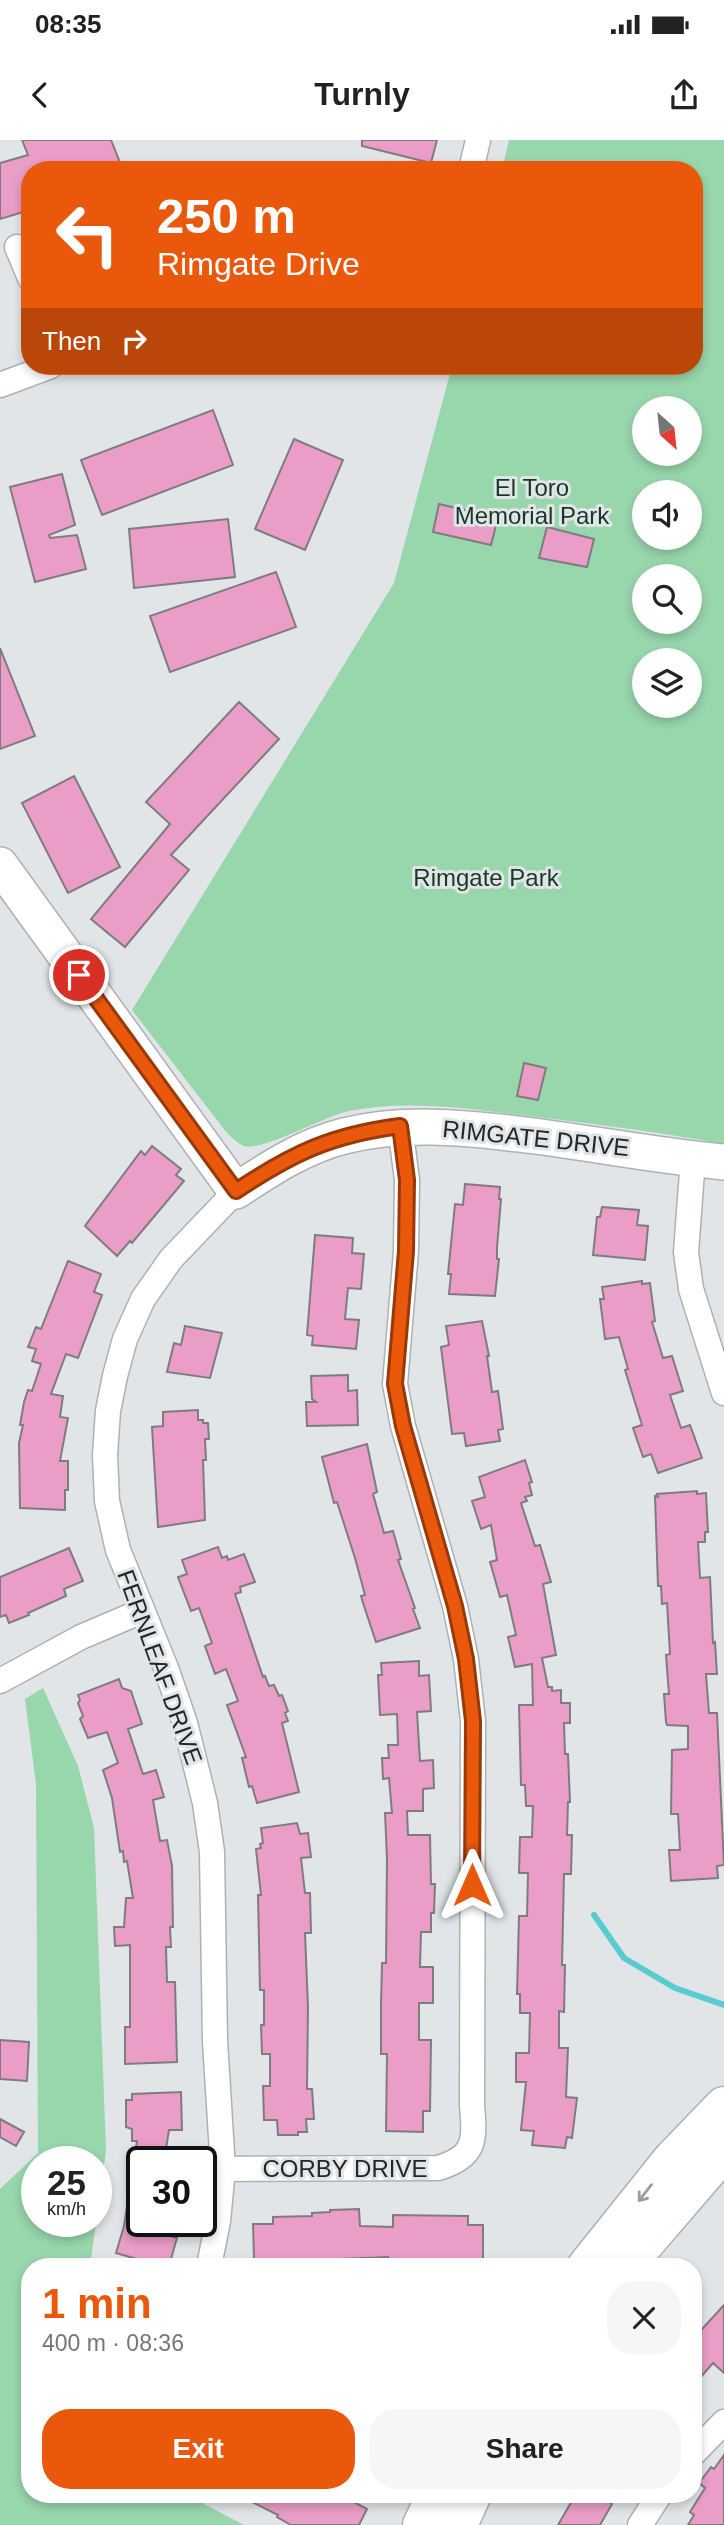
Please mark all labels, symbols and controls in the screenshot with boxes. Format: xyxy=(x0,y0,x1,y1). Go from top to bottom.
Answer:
text: 08:35 xyxy=(35,9,102,39)
icon: back xyxy=(21,76,59,114)
text: Turnly xyxy=(314,76,410,112)
icon: share xyxy=(665,76,703,114)
icon: left xyxy=(42,189,133,280)
text: 250 m xyxy=(157,189,296,243)
text: Rimgate Drive xyxy=(157,246,360,282)
icon: right xyxy=(115,322,153,360)
text: Then xyxy=(42,326,101,356)
north arrow xyxy=(632,396,702,466)
map controls xyxy=(632,396,702,718)
park label: El Toro Memorial Park xyxy=(455,474,610,529)
button: sound xyxy=(632,480,702,550)
button: search xyxy=(632,564,702,634)
button: layers xyxy=(632,648,702,718)
park label: Rimgate Park xyxy=(413,864,560,891)
pin xyxy=(49,945,109,1005)
icon: arrive xyxy=(60,956,98,994)
street label: RIMGATE DRIVE xyxy=(441,1115,631,1161)
street label: FERNLEAF DRIVE xyxy=(112,1566,208,1768)
position arrow xyxy=(435,1848,509,1922)
speed limit sign: 30 xyxy=(126,2146,217,2237)
street label: CORBY DRIVE xyxy=(263,2155,427,2182)
text: 25 xyxy=(47,2163,86,2202)
one-way arrow xyxy=(638,2183,653,2201)
text: km/h xyxy=(47,2199,86,2219)
text: 1 min xyxy=(42,2280,152,2327)
button: close xyxy=(607,2281,681,2355)
text: 400 m · 08:36 xyxy=(42,2330,184,2356)
button: Exit xyxy=(42,2409,355,2489)
button: Share xyxy=(369,2409,681,2489)

